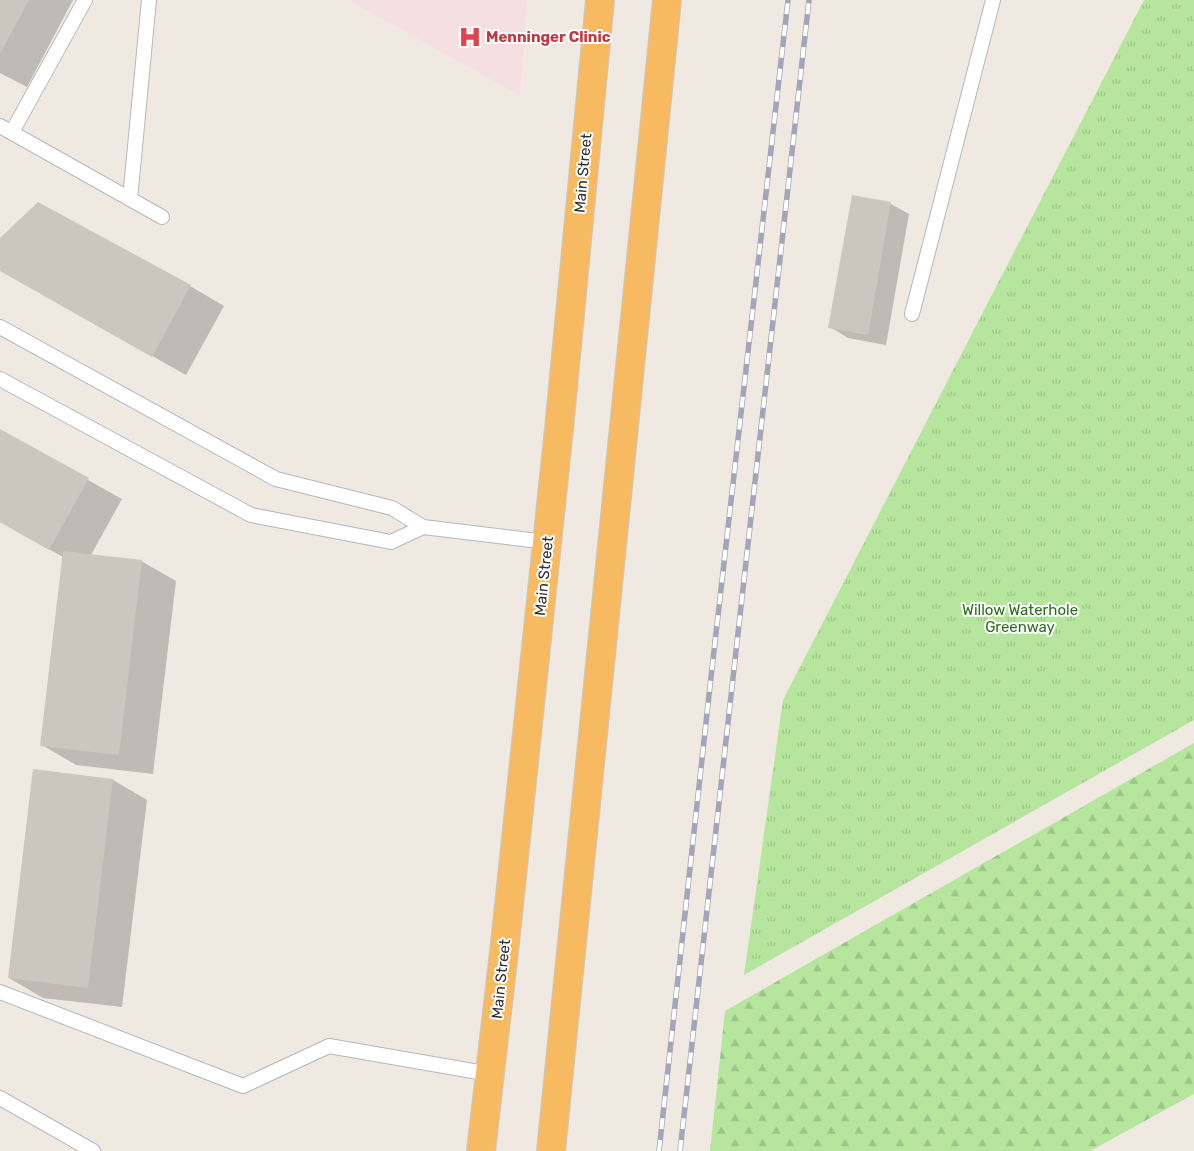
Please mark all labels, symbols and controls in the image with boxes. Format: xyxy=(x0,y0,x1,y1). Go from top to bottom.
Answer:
hospital icon: Menninger Clinic xyxy=(457,24,483,50)
place label: Menninger Clinic xyxy=(486,28,611,46)
street label: Main Street xyxy=(571,132,595,214)
street label: Main Street xyxy=(531,535,557,617)
park label: Willow Waterhole Greenway xyxy=(962,601,1078,636)
street label: Main Street xyxy=(488,938,514,1020)

